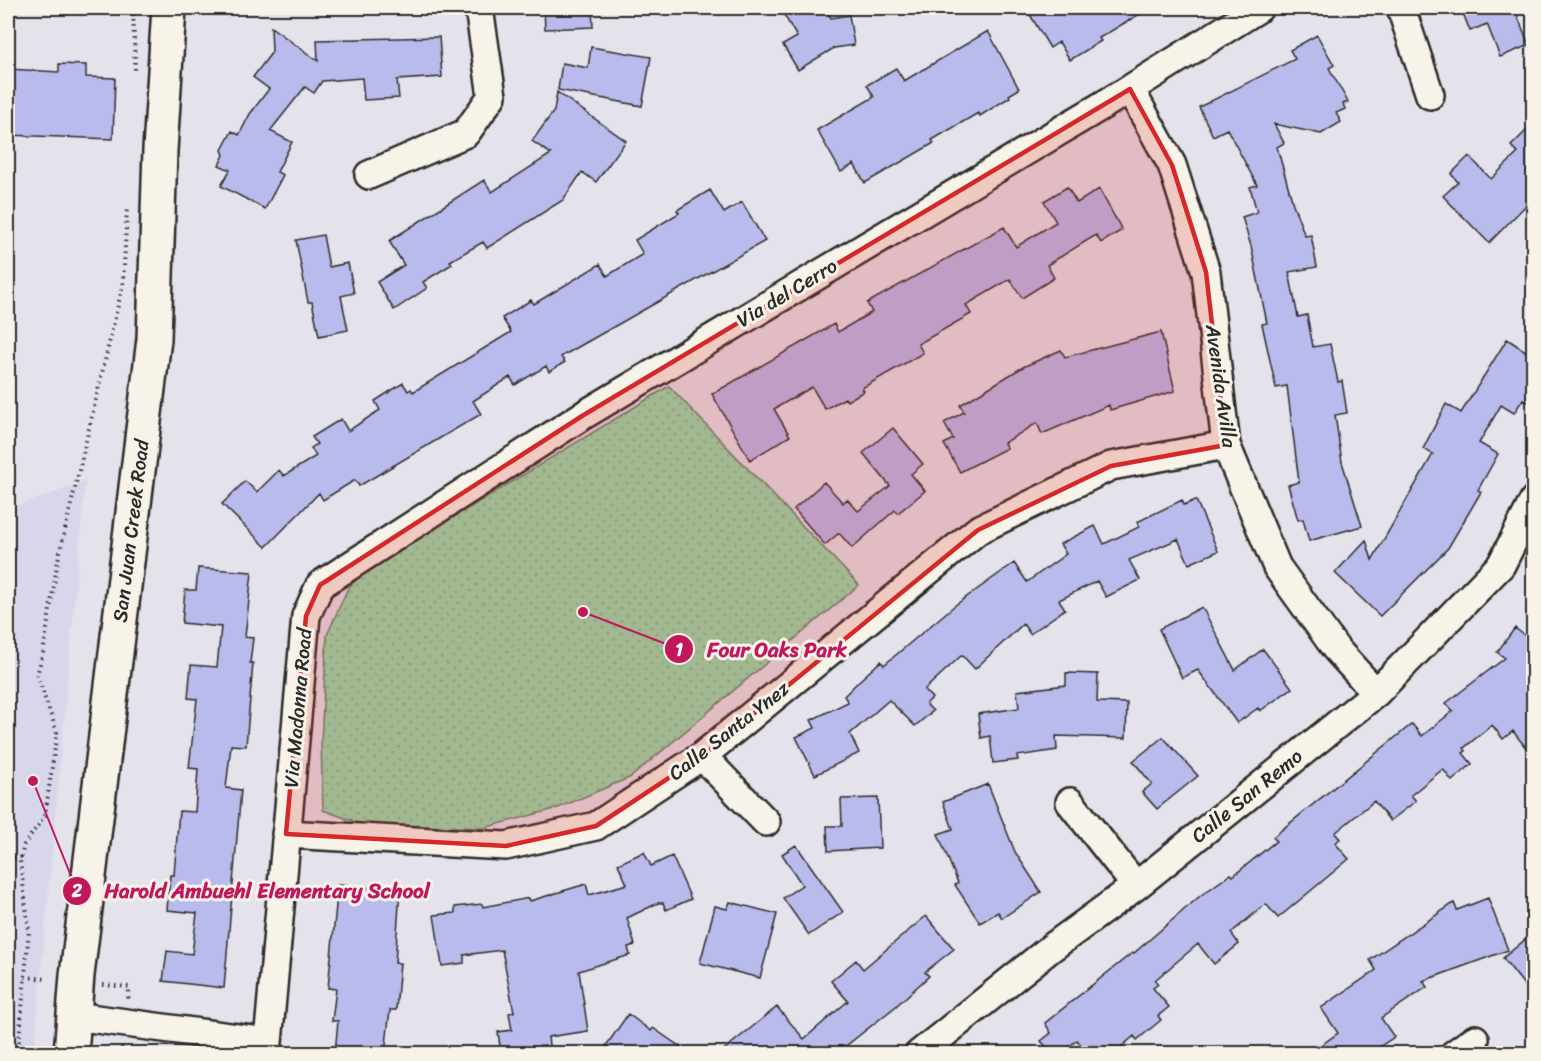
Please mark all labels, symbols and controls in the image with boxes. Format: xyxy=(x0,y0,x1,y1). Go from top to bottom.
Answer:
street label: Via del Cerro xyxy=(730,249,844,337)
street label: Avenida Avilla xyxy=(1195,321,1247,451)
street label: San Juan Creek Road xyxy=(102,436,160,624)
street label: Via Madonna Road xyxy=(274,625,323,789)
callout: Four Oaks Park xyxy=(664,630,859,669)
text: Four Oaks Park xyxy=(706,631,848,669)
text: 1 xyxy=(675,634,683,666)
street label: Calle Santa Ynez xyxy=(660,672,798,790)
street label: Calle San Remo xyxy=(1183,740,1311,852)
callout: Harold Ambuehl Elementary School xyxy=(62,871,442,910)
text: Harold Ambuehl Elementary School xyxy=(103,872,431,910)
text: 2 xyxy=(71,875,83,907)

